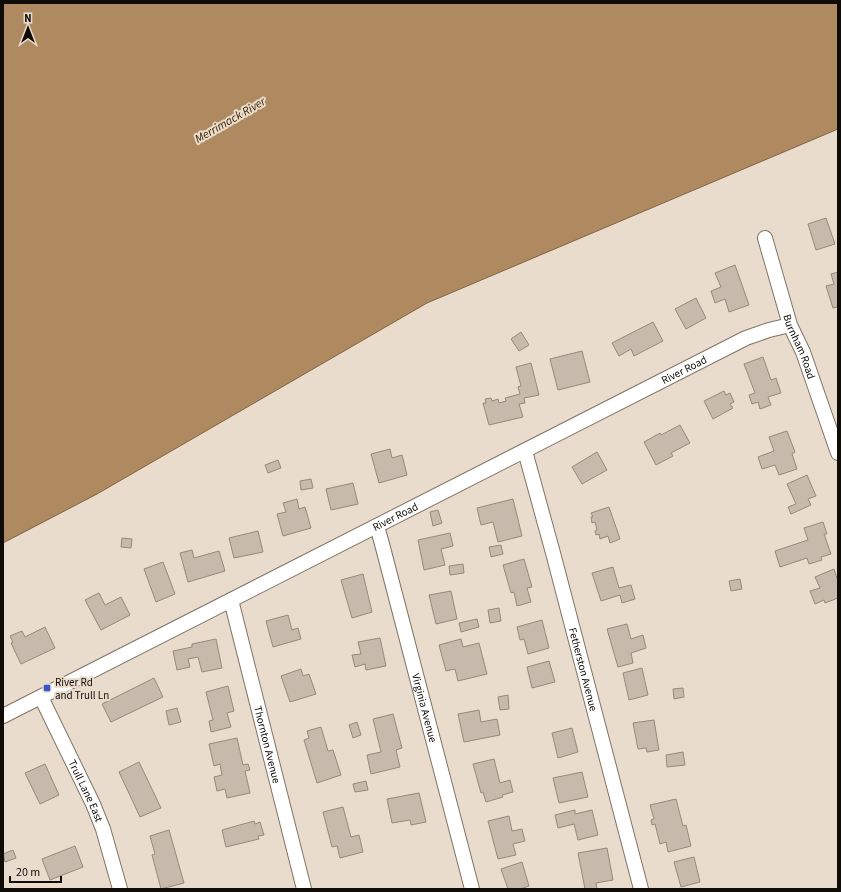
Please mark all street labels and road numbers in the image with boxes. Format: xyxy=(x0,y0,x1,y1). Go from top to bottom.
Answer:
street label: Burnham Road xyxy=(779,313,819,381)
street label: River Road xyxy=(659,352,710,388)
street label: River Road xyxy=(370,499,421,535)
street label: Fetherston Avenue xyxy=(565,626,601,713)
street label: Virginia Avenue xyxy=(408,672,441,745)
street label: Thornton Avenue xyxy=(250,704,284,785)
street label: Trull Lane East xyxy=(65,757,107,824)

